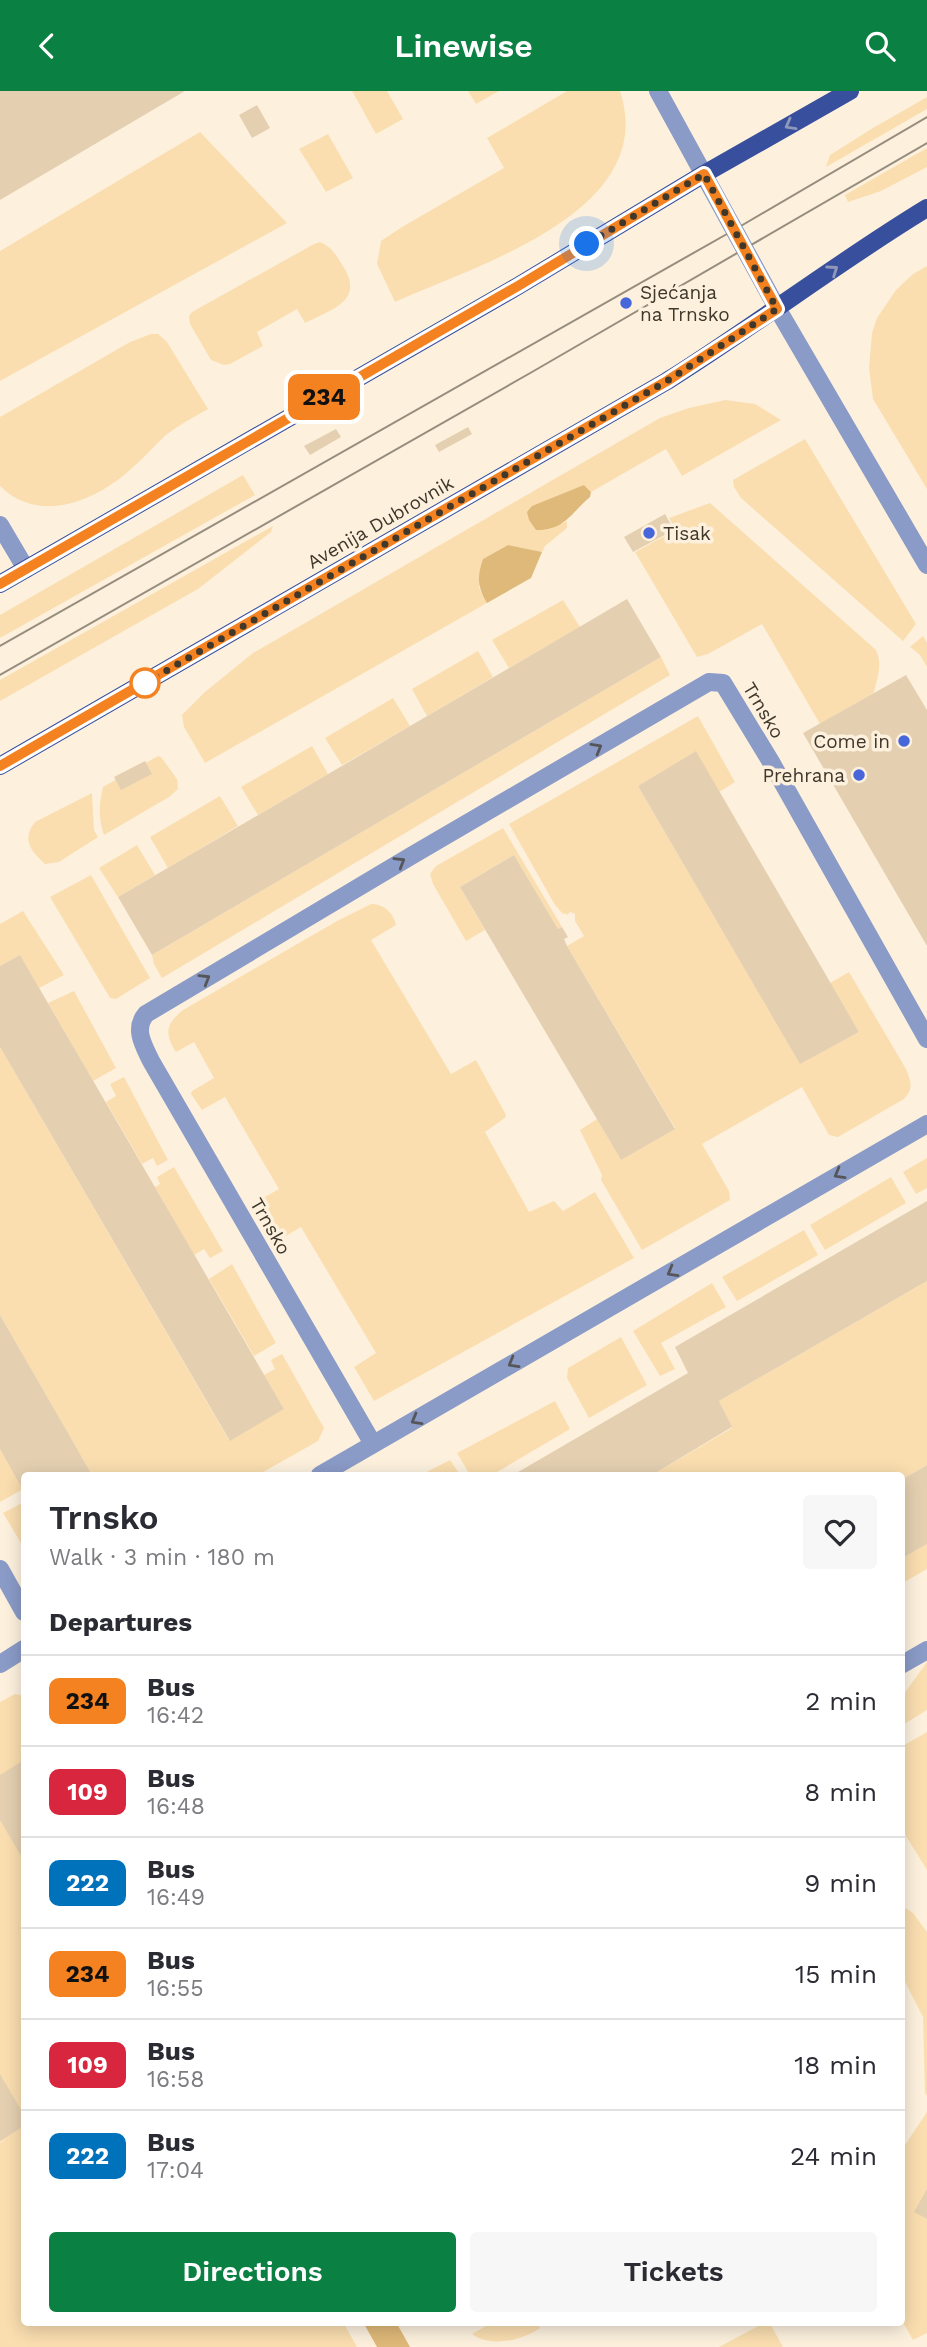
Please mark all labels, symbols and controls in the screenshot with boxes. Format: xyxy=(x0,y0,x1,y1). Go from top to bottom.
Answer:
icon: back xyxy=(28,27,66,65)
text: Linewise xyxy=(394,27,533,65)
icon: search xyxy=(861,27,899,65)
one-way arrow xyxy=(785,117,798,130)
your location xyxy=(569,226,604,261)
one-way arrow xyxy=(825,266,838,278)
place label: Sjećanja na Trnsko xyxy=(640,281,730,326)
marker: Sjećanja na Trnsko xyxy=(618,295,634,311)
line badge: 234 xyxy=(284,374,364,420)
text: 234 xyxy=(302,383,346,411)
street label: Avenija Dubrovnik xyxy=(303,471,458,574)
place label: Tisak xyxy=(663,522,711,545)
marker: Tisak xyxy=(641,525,657,541)
unlabelled marker xyxy=(130,668,160,698)
street label: Trnsko xyxy=(738,678,789,743)
place label: Come in xyxy=(813,730,890,753)
marker: Come in xyxy=(896,733,912,749)
one-way arrow xyxy=(589,743,602,756)
place label: Prehrana xyxy=(762,764,845,787)
marker: Prehrana xyxy=(851,767,867,783)
one-way arrow xyxy=(392,858,405,871)
one-way arrow xyxy=(197,974,210,987)
one-way arrow xyxy=(834,1166,847,1179)
street label: Trnsko xyxy=(245,1194,296,1259)
one-way arrow xyxy=(666,1264,679,1277)
one-way arrow xyxy=(508,1355,521,1368)
one-way arrow xyxy=(411,1412,423,1425)
button: heart xyxy=(803,1495,877,1569)
text: Trnsko xyxy=(49,1498,159,1537)
text: Walk · 3 min · 180 m xyxy=(49,1544,275,1571)
text: Departures xyxy=(49,1607,192,1637)
text: Bus xyxy=(147,1672,195,1702)
text: 2 min xyxy=(805,1686,877,1716)
text: 234 xyxy=(65,1687,110,1715)
text: 16:42 xyxy=(147,1702,204,1729)
text: Bus xyxy=(147,1763,195,1793)
text: 8 min xyxy=(804,1777,877,1807)
text: 109 xyxy=(67,1778,108,1806)
text: 16:48 xyxy=(147,1793,205,1820)
text: Bus xyxy=(147,1854,195,1884)
text: 9 min xyxy=(804,1868,877,1898)
text: 222 xyxy=(66,1869,109,1897)
text: 16:49 xyxy=(147,1884,205,1911)
text: Bus xyxy=(147,1945,195,1975)
text: 15 min xyxy=(795,1959,877,1989)
text: 234 xyxy=(65,1960,110,1988)
text: 16:55 xyxy=(147,1975,204,2002)
text: Bus xyxy=(147,2036,195,2066)
text: 18 min xyxy=(794,2050,877,2080)
text: 109 xyxy=(67,2051,108,2079)
text: 16:58 xyxy=(147,2066,204,2093)
text: Bus xyxy=(147,2127,195,2157)
text: 24 min xyxy=(790,2141,877,2171)
text: 222 xyxy=(66,2142,109,2170)
text: 17:04 xyxy=(147,2157,204,2184)
button: Directions xyxy=(49,2232,456,2312)
button: Tickets xyxy=(470,2232,877,2312)

